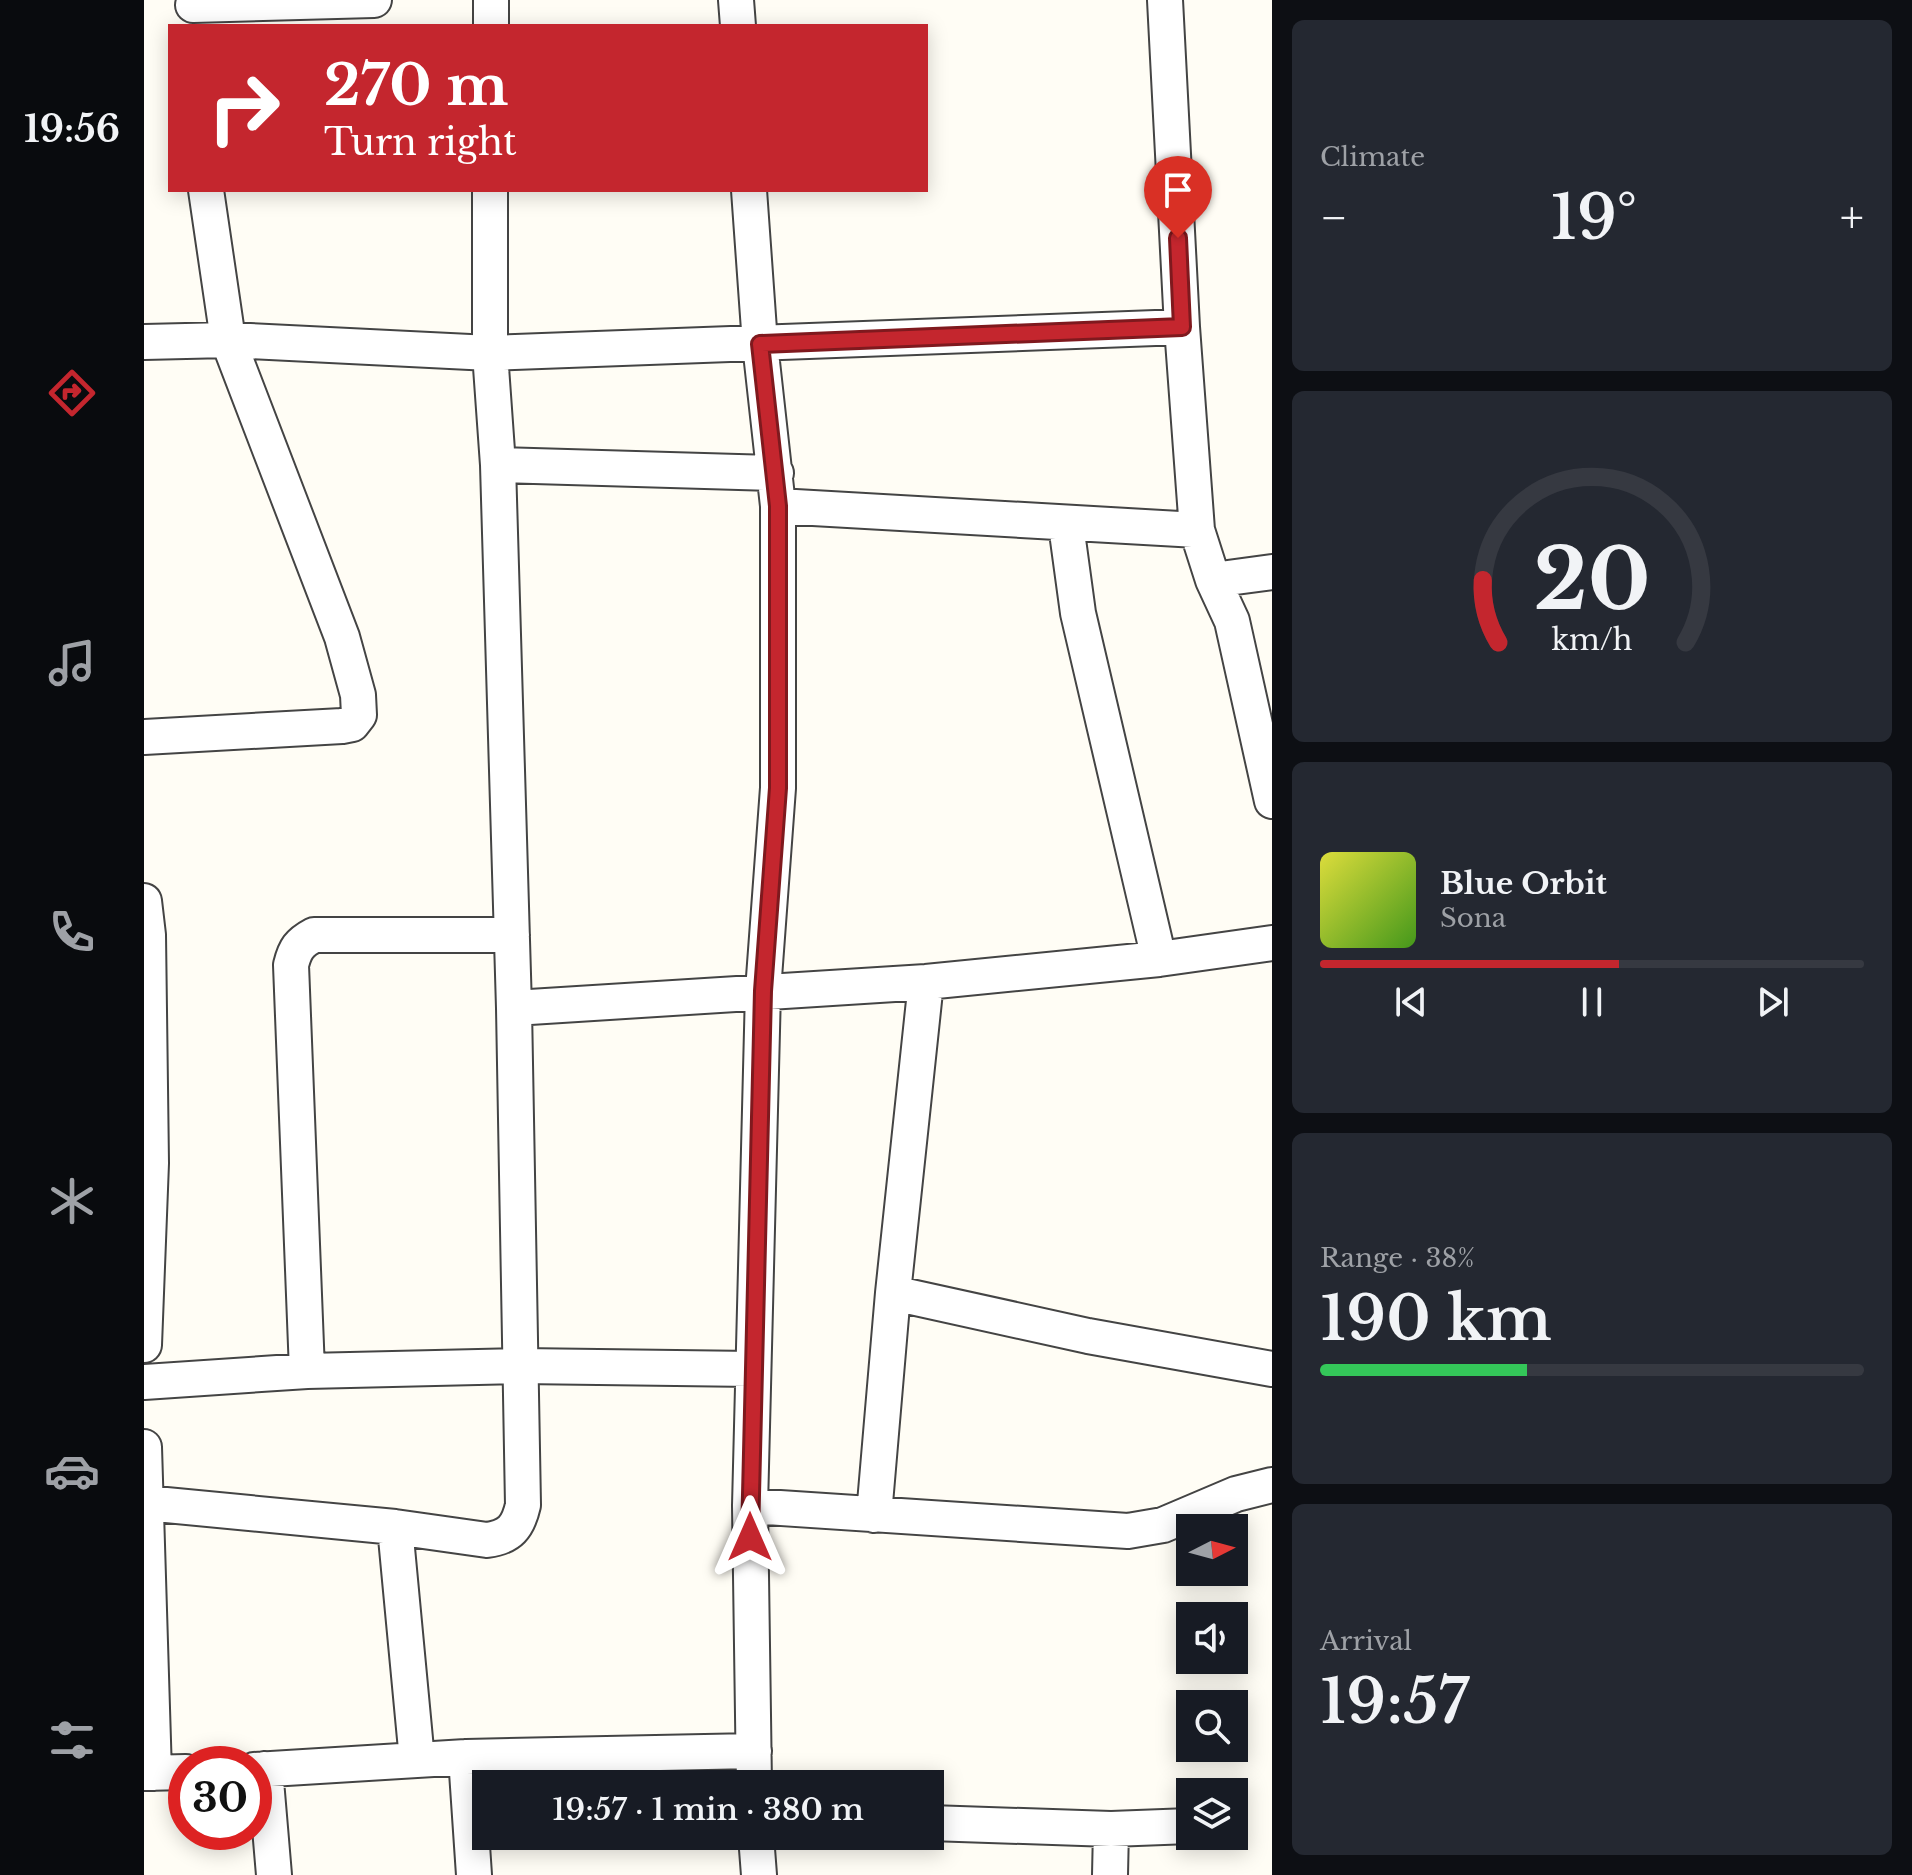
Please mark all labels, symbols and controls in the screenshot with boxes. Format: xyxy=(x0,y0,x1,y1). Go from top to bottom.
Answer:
text: 270 m xyxy=(324,51,508,120)
icon: right xyxy=(192,56,296,160)
text: 19:56 xyxy=(24,107,120,152)
text: Turn right xyxy=(324,120,517,165)
text: Climate xyxy=(1320,141,1425,173)
pin xyxy=(1144,156,1212,238)
icon: arrive xyxy=(1156,168,1200,212)
text: 19° xyxy=(1551,181,1637,255)
text: − xyxy=(1320,190,1348,245)
text: + xyxy=(1840,190,1864,245)
icon: directions xyxy=(44,365,100,421)
text: 20 xyxy=(1534,527,1650,630)
text: km/h xyxy=(1551,622,1633,658)
icon: music xyxy=(44,635,100,691)
text: Blue Orbit xyxy=(1440,865,1607,902)
text: Sona xyxy=(1440,902,1506,934)
icon: phone xyxy=(44,904,100,960)
icon: previous xyxy=(1389,980,1433,1024)
icon: pause xyxy=(1570,980,1614,1024)
icon: next xyxy=(1751,980,1795,1024)
icon: climate xyxy=(44,1173,100,1229)
text: Range · 38% xyxy=(1320,1242,1475,1274)
text: 190 km xyxy=(1320,1282,1552,1356)
icon: car xyxy=(44,1443,100,1499)
position arrow xyxy=(708,1495,792,1579)
north arrow xyxy=(1176,1514,1248,1586)
map controls xyxy=(1176,1514,1248,1850)
button: sound xyxy=(1176,1602,1248,1674)
text: Arrival xyxy=(1320,1625,1412,1657)
text: 19:57 xyxy=(1320,1665,1469,1739)
button: search xyxy=(1176,1690,1248,1762)
icon: filters xyxy=(44,1712,100,1768)
speed limit sign: 30 xyxy=(168,1746,272,1850)
button: layers xyxy=(1176,1778,1248,1850)
text: 19:57 · 1 min · 380 m xyxy=(552,1791,864,1828)

